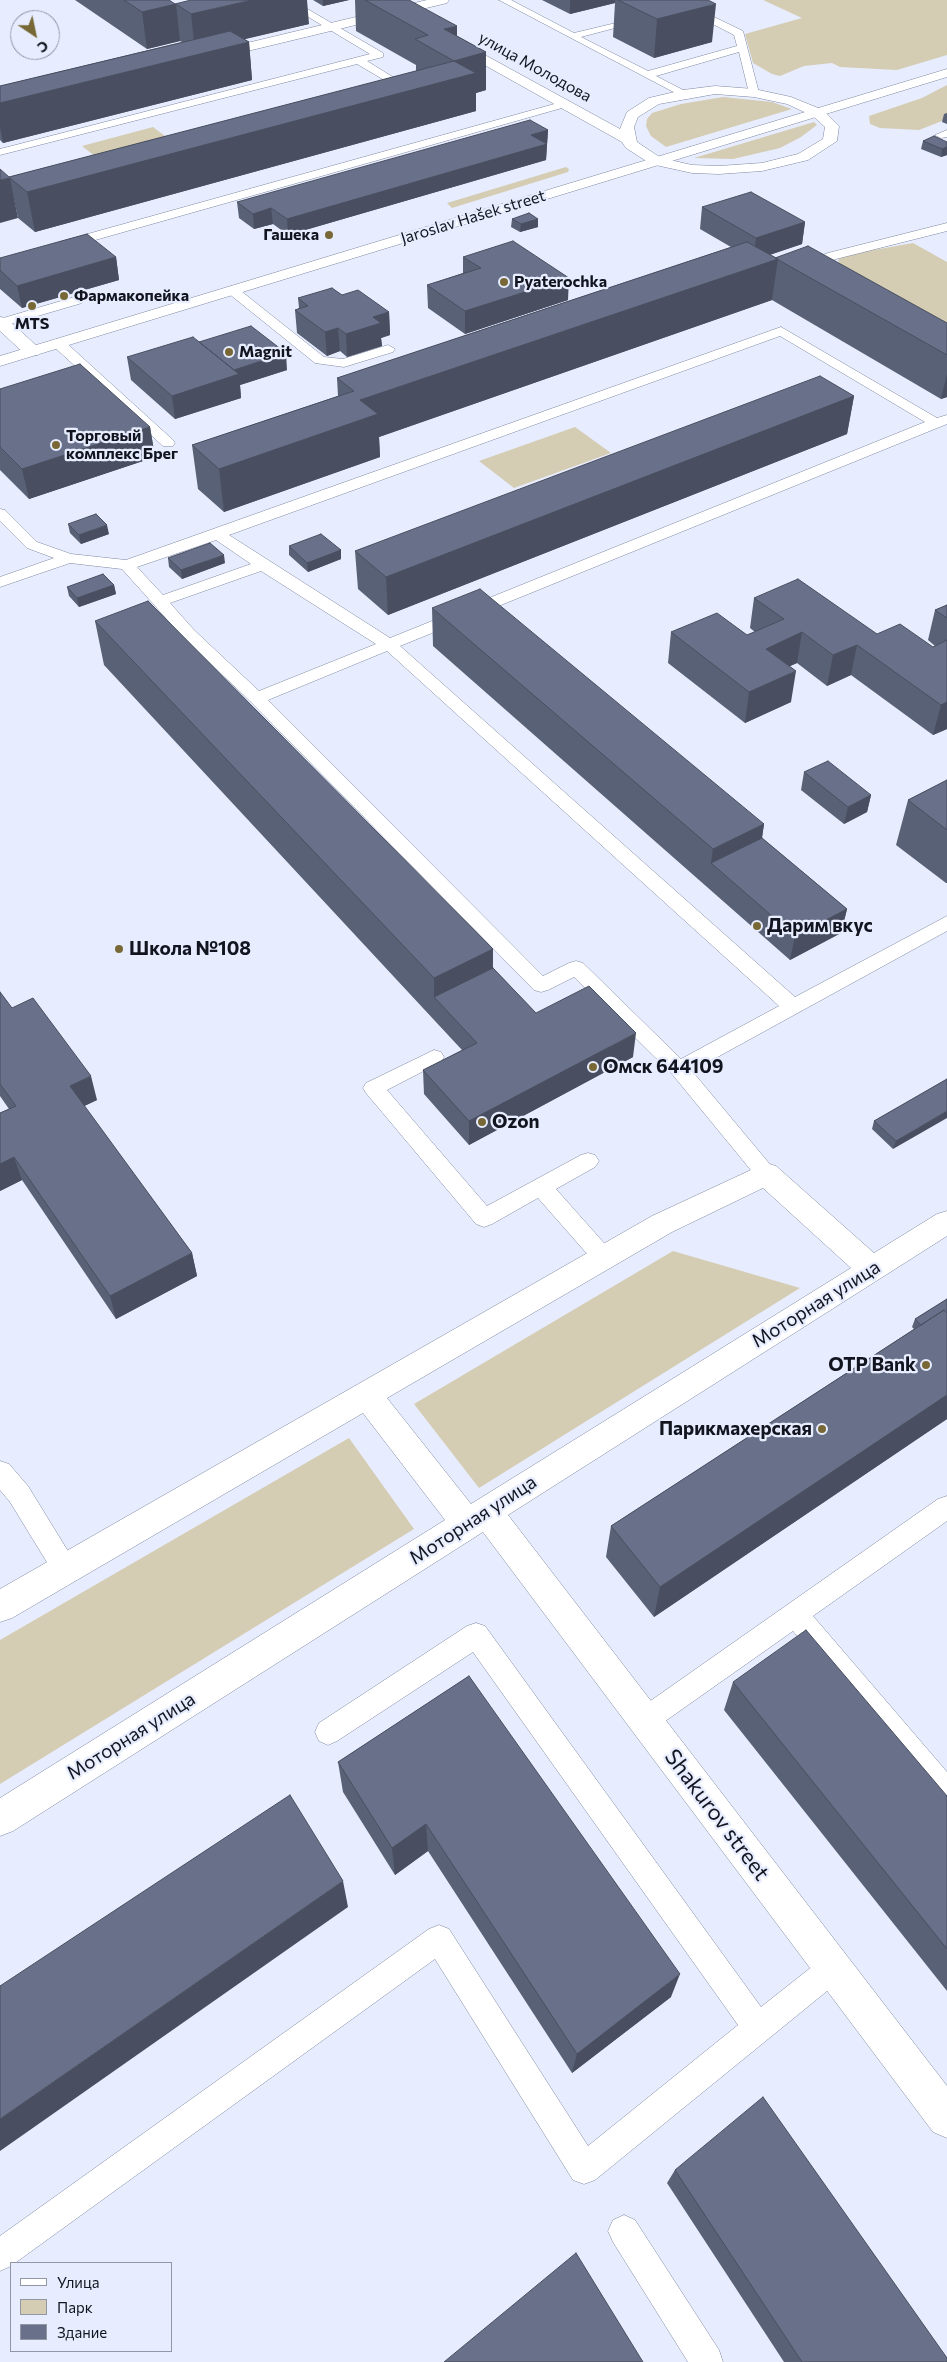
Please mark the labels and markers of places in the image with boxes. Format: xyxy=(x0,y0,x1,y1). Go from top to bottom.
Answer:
place label: Гашека xyxy=(263,225,319,245)
marker: Гашека xyxy=(323,229,335,241)
place label: Pyaterochka xyxy=(514,272,607,292)
marker: Pyaterochka xyxy=(498,276,510,288)
place label: Фармакопейка xyxy=(74,286,189,306)
marker: Фармакопейка xyxy=(58,290,70,302)
marker: MTS xyxy=(26,300,38,312)
place label: MTS xyxy=(15,314,49,334)
place label: Magnit xyxy=(239,342,292,362)
marker: Magnit xyxy=(223,346,235,358)
place label: Торговый комплекс Брег xyxy=(66,426,178,464)
marker: Торговый комплекс Брег xyxy=(50,439,62,451)
place label: Дарим вкус xyxy=(767,915,873,937)
marker: Дарим вкус xyxy=(751,920,763,932)
place label: Школа №108 xyxy=(129,938,251,960)
marker: Школа №108 xyxy=(113,943,125,955)
place label: Омск 644109 xyxy=(603,1056,724,1078)
marker: Омск 644109 xyxy=(587,1061,599,1073)
place label: Ozon xyxy=(492,1111,540,1133)
marker: Ozon xyxy=(476,1116,488,1128)
place label: OTP Bank xyxy=(828,1354,916,1376)
marker: OTP Bank xyxy=(920,1359,932,1371)
place label: Парикмахерская xyxy=(659,1418,812,1440)
marker: Парикмахерская xyxy=(816,1423,828,1435)

